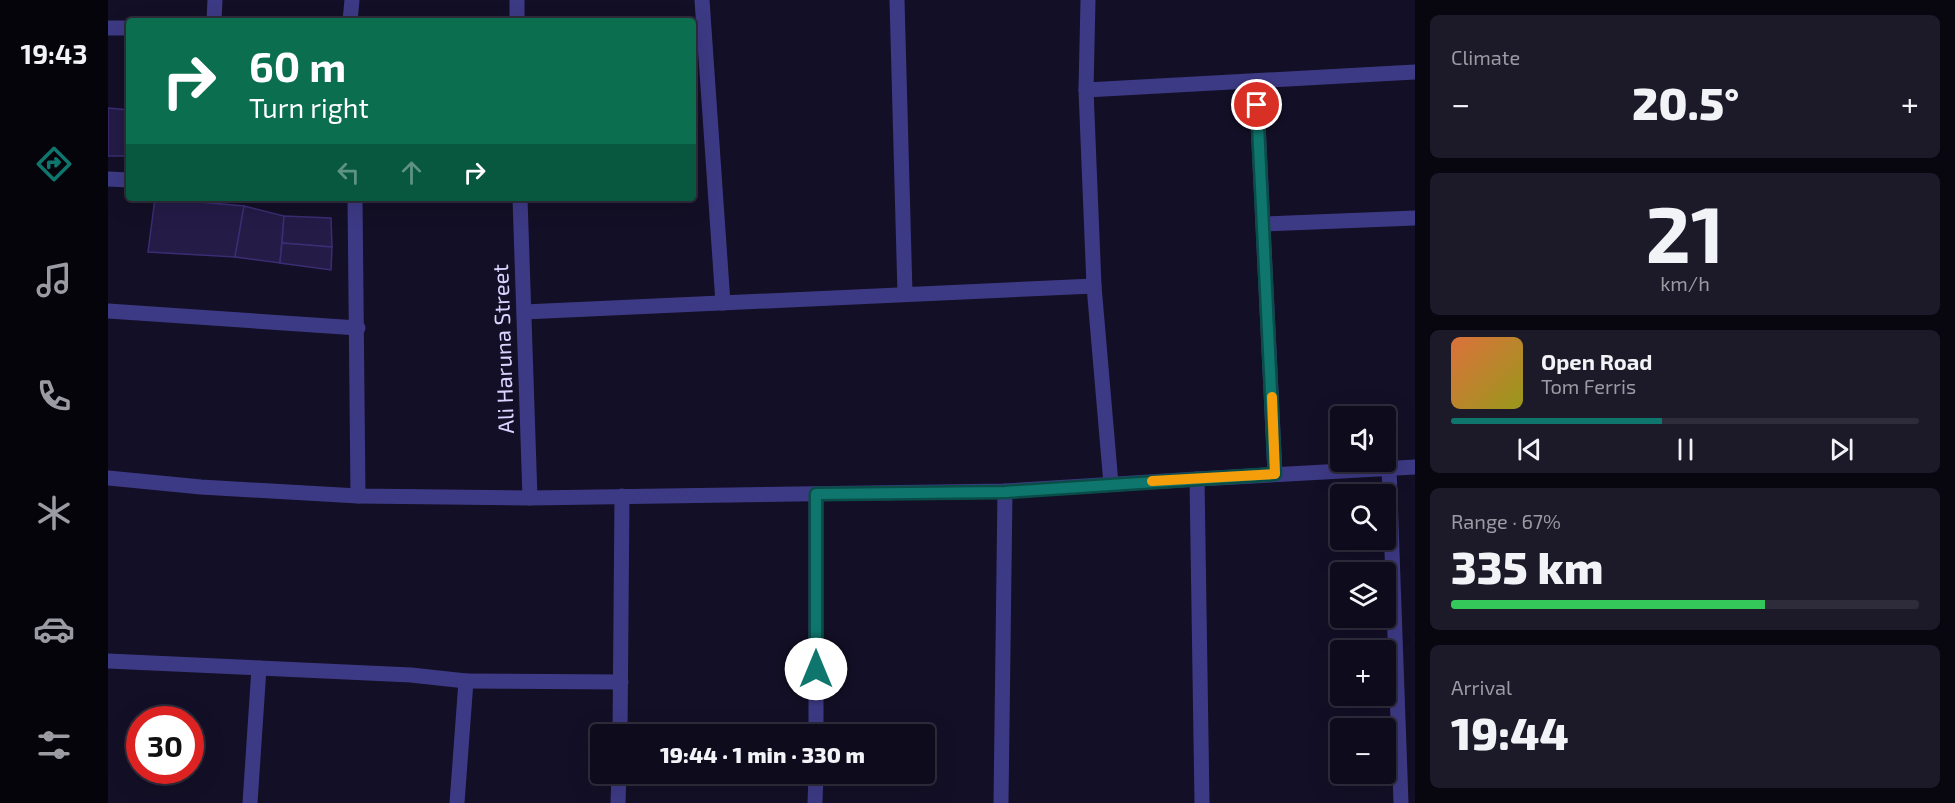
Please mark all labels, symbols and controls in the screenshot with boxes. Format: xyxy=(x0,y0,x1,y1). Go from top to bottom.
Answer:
text: 19:43 xyxy=(20,37,88,69)
text: 60 m xyxy=(249,40,346,90)
icon: right xyxy=(150,42,228,120)
text: Climate xyxy=(1451,45,1520,69)
text: 20.5° xyxy=(1632,75,1739,129)
pin xyxy=(1231,79,1282,130)
text: − xyxy=(1451,83,1470,123)
text: + xyxy=(1901,83,1919,123)
icon: arrive xyxy=(1240,88,1273,121)
text: Turn right xyxy=(249,91,369,123)
icon: directions xyxy=(33,143,75,185)
icon: left xyxy=(332,156,365,189)
icon: ahead xyxy=(395,156,428,189)
icon: right xyxy=(458,156,491,189)
text: 21 xyxy=(1645,185,1725,279)
icon: music xyxy=(33,259,75,301)
street label: Ali Haruna Street xyxy=(486,264,518,434)
text: km/h xyxy=(1660,271,1710,295)
text: Open Road xyxy=(1541,348,1653,374)
text: Tom Ferris xyxy=(1541,374,1636,398)
icon: phone xyxy=(33,375,75,417)
map controls xyxy=(1330,406,1396,784)
button: sound xyxy=(1330,406,1396,472)
icon: previous xyxy=(1513,433,1546,466)
icon: pause xyxy=(1669,433,1702,466)
icon: next xyxy=(1825,433,1858,466)
button: search xyxy=(1330,484,1396,550)
icon: climate xyxy=(33,492,75,534)
text: Range · 67% xyxy=(1451,509,1561,533)
text: 335 km xyxy=(1451,539,1604,593)
button: layers xyxy=(1330,562,1396,628)
icon: car xyxy=(33,608,75,650)
position arrow xyxy=(784,637,848,701)
button: + xyxy=(1330,640,1396,706)
text: Arrival xyxy=(1451,675,1512,699)
text: 19:44 xyxy=(1451,705,1569,759)
speed limit sign: 30 xyxy=(126,706,204,784)
button: − xyxy=(1330,718,1396,784)
icon: filters xyxy=(33,724,75,766)
text: 19:44 · 1 min · 330 m xyxy=(660,741,865,767)

